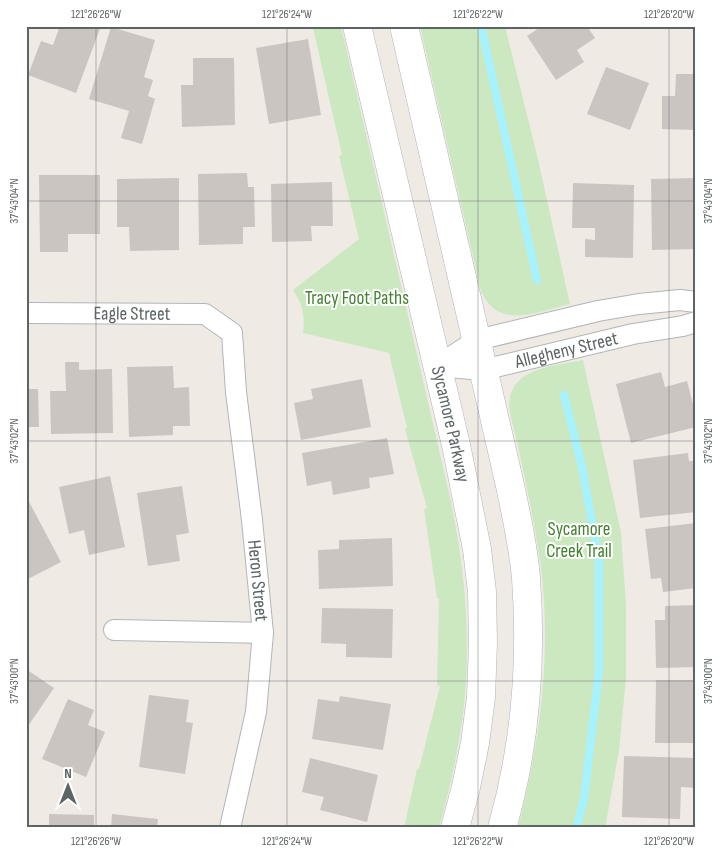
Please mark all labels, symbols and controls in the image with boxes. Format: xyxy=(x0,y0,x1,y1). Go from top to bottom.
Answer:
text: 121°26'26"W xyxy=(71,7,121,22)
text: 121°26'24"W xyxy=(262,7,312,22)
text: 121°26'22"W xyxy=(453,7,503,22)
text: 121°26'20"W xyxy=(644,7,694,22)
text: 37°43'04"N xyxy=(7,178,22,224)
text: 37°43'04"N xyxy=(701,178,716,224)
park label: Tracy Foot Paths xyxy=(305,287,409,310)
street label: Eagle Street xyxy=(94,302,171,325)
street label: Allegheny Street xyxy=(512,326,620,374)
street label: Sycamore Parkway xyxy=(426,364,475,485)
text: 37°43'02"N xyxy=(7,418,22,464)
text: 37°43'02"N xyxy=(701,418,716,464)
park label: Sycamore Creek Trail xyxy=(546,518,612,563)
street label: Heron Street xyxy=(242,539,273,623)
text: 37°43'00"N xyxy=(7,658,22,704)
text: 37°43'00"N xyxy=(701,658,716,704)
north arrow xyxy=(42,762,92,812)
text: N xyxy=(64,765,72,782)
text: 121°26'26"W xyxy=(71,834,121,849)
text: 121°26'24"W xyxy=(262,834,312,849)
text: 121°26'22"W xyxy=(453,834,503,849)
text: 121°26'20"W xyxy=(644,834,694,849)

